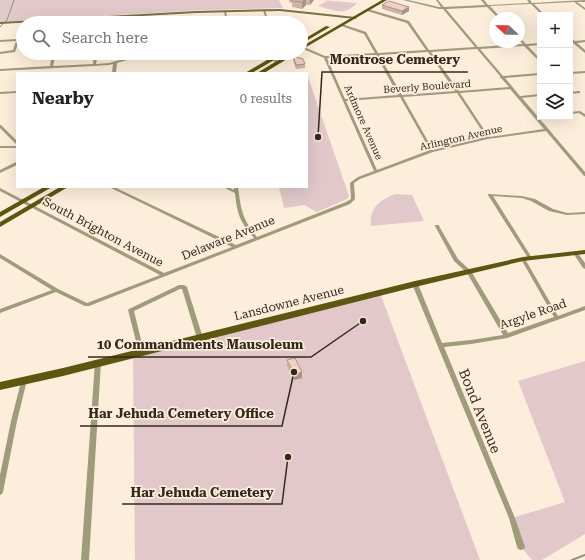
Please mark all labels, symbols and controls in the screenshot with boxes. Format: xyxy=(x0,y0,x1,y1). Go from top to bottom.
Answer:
north arrow xyxy=(489,12,525,48)
map controls xyxy=(537,12,573,120)
button: + xyxy=(537,12,573,48)
search box xyxy=(16,16,308,60)
icon: search xyxy=(30,27,52,49)
text: Search here xyxy=(62,29,148,47)
callout: Montrose Cemetery xyxy=(322,47,468,72)
button: − xyxy=(537,48,573,84)
text: Montrose Cemetery xyxy=(330,52,460,67)
street label: Beverly Boulevard xyxy=(383,78,472,95)
street label: Ardmore Avenue xyxy=(342,83,385,162)
button: layers xyxy=(537,84,573,120)
text: Nearby xyxy=(32,88,94,108)
text: 0 results xyxy=(240,91,292,106)
street label: Arlington Avenue xyxy=(419,123,504,152)
street label: South Brighton Avenue xyxy=(40,194,166,270)
street label: Delaware Avenue xyxy=(179,213,277,263)
street label: Lansdowne Avenue xyxy=(233,282,346,323)
street label: Argyle Road xyxy=(498,296,569,332)
callout: 10 Commandments Mausoleum xyxy=(88,332,311,357)
text: 10 Commandments Mausoleum xyxy=(97,337,304,352)
street label: Bond Avenue xyxy=(456,366,504,456)
callout: Har Jehuda Cemetery Office xyxy=(80,401,282,426)
text: Har Jehuda Cemetery Office xyxy=(88,406,274,421)
callout: Har Jehuda Cemetery xyxy=(122,479,282,504)
text: Har Jehuda Cemetery xyxy=(130,485,274,500)

